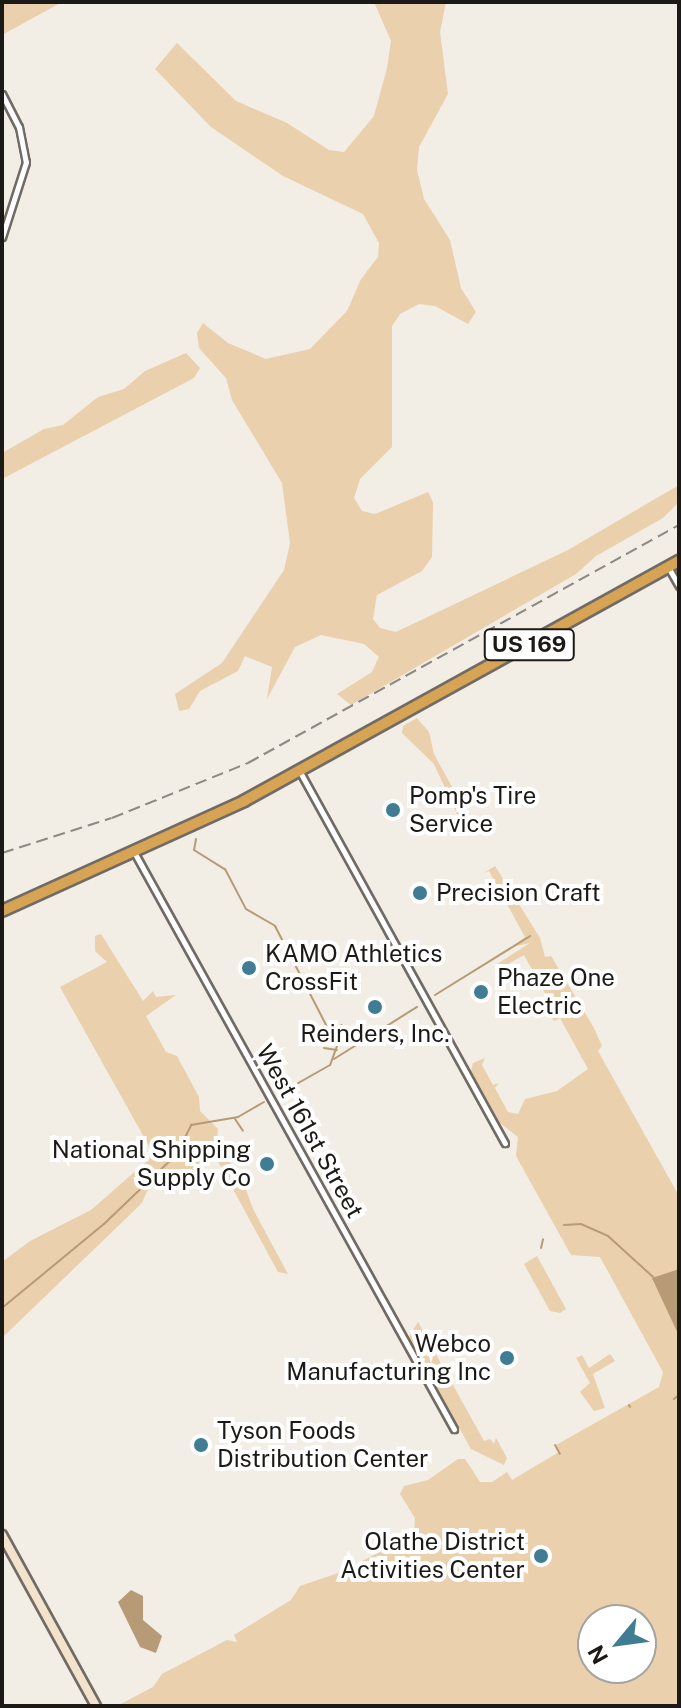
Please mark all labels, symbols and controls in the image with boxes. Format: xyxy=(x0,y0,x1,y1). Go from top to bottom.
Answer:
road number: US 169 xyxy=(483,627,575,663)
place label: Pomp's Tire Service xyxy=(409,782,536,838)
marker: Pomp's Tire Service xyxy=(384,801,402,819)
place label: Precision Craft xyxy=(436,879,601,907)
marker: Precision Craft xyxy=(411,884,429,902)
place label: KAMO Athletics CrossFit xyxy=(265,940,442,996)
marker: KAMO Athletics CrossFit xyxy=(240,959,258,977)
place label: Phaze One Electric xyxy=(497,964,615,1020)
marker: Phaze One Electric xyxy=(472,983,490,1001)
marker: Reinders, Inc. xyxy=(366,998,384,1016)
place label: Reinders, Inc. xyxy=(300,1020,450,1048)
street label: West 161st Street xyxy=(250,1039,370,1223)
place label: National Shipping Supply Co xyxy=(52,1136,251,1192)
marker: National Shipping Supply Co xyxy=(258,1155,276,1173)
place label: Webco Manufacturing Inc xyxy=(286,1330,491,1386)
marker: Webco Manufacturing Inc xyxy=(498,1349,516,1367)
place label: Tyson Foods Distribution Center xyxy=(217,1417,428,1473)
marker: Tyson Foods Distribution Center xyxy=(192,1436,210,1454)
place label: Olathe District Activities Center xyxy=(340,1528,525,1584)
marker: Olathe District Activities Center xyxy=(532,1547,550,1565)
north arrow xyxy=(577,1604,657,1684)
text: N xyxy=(582,1641,613,1668)

